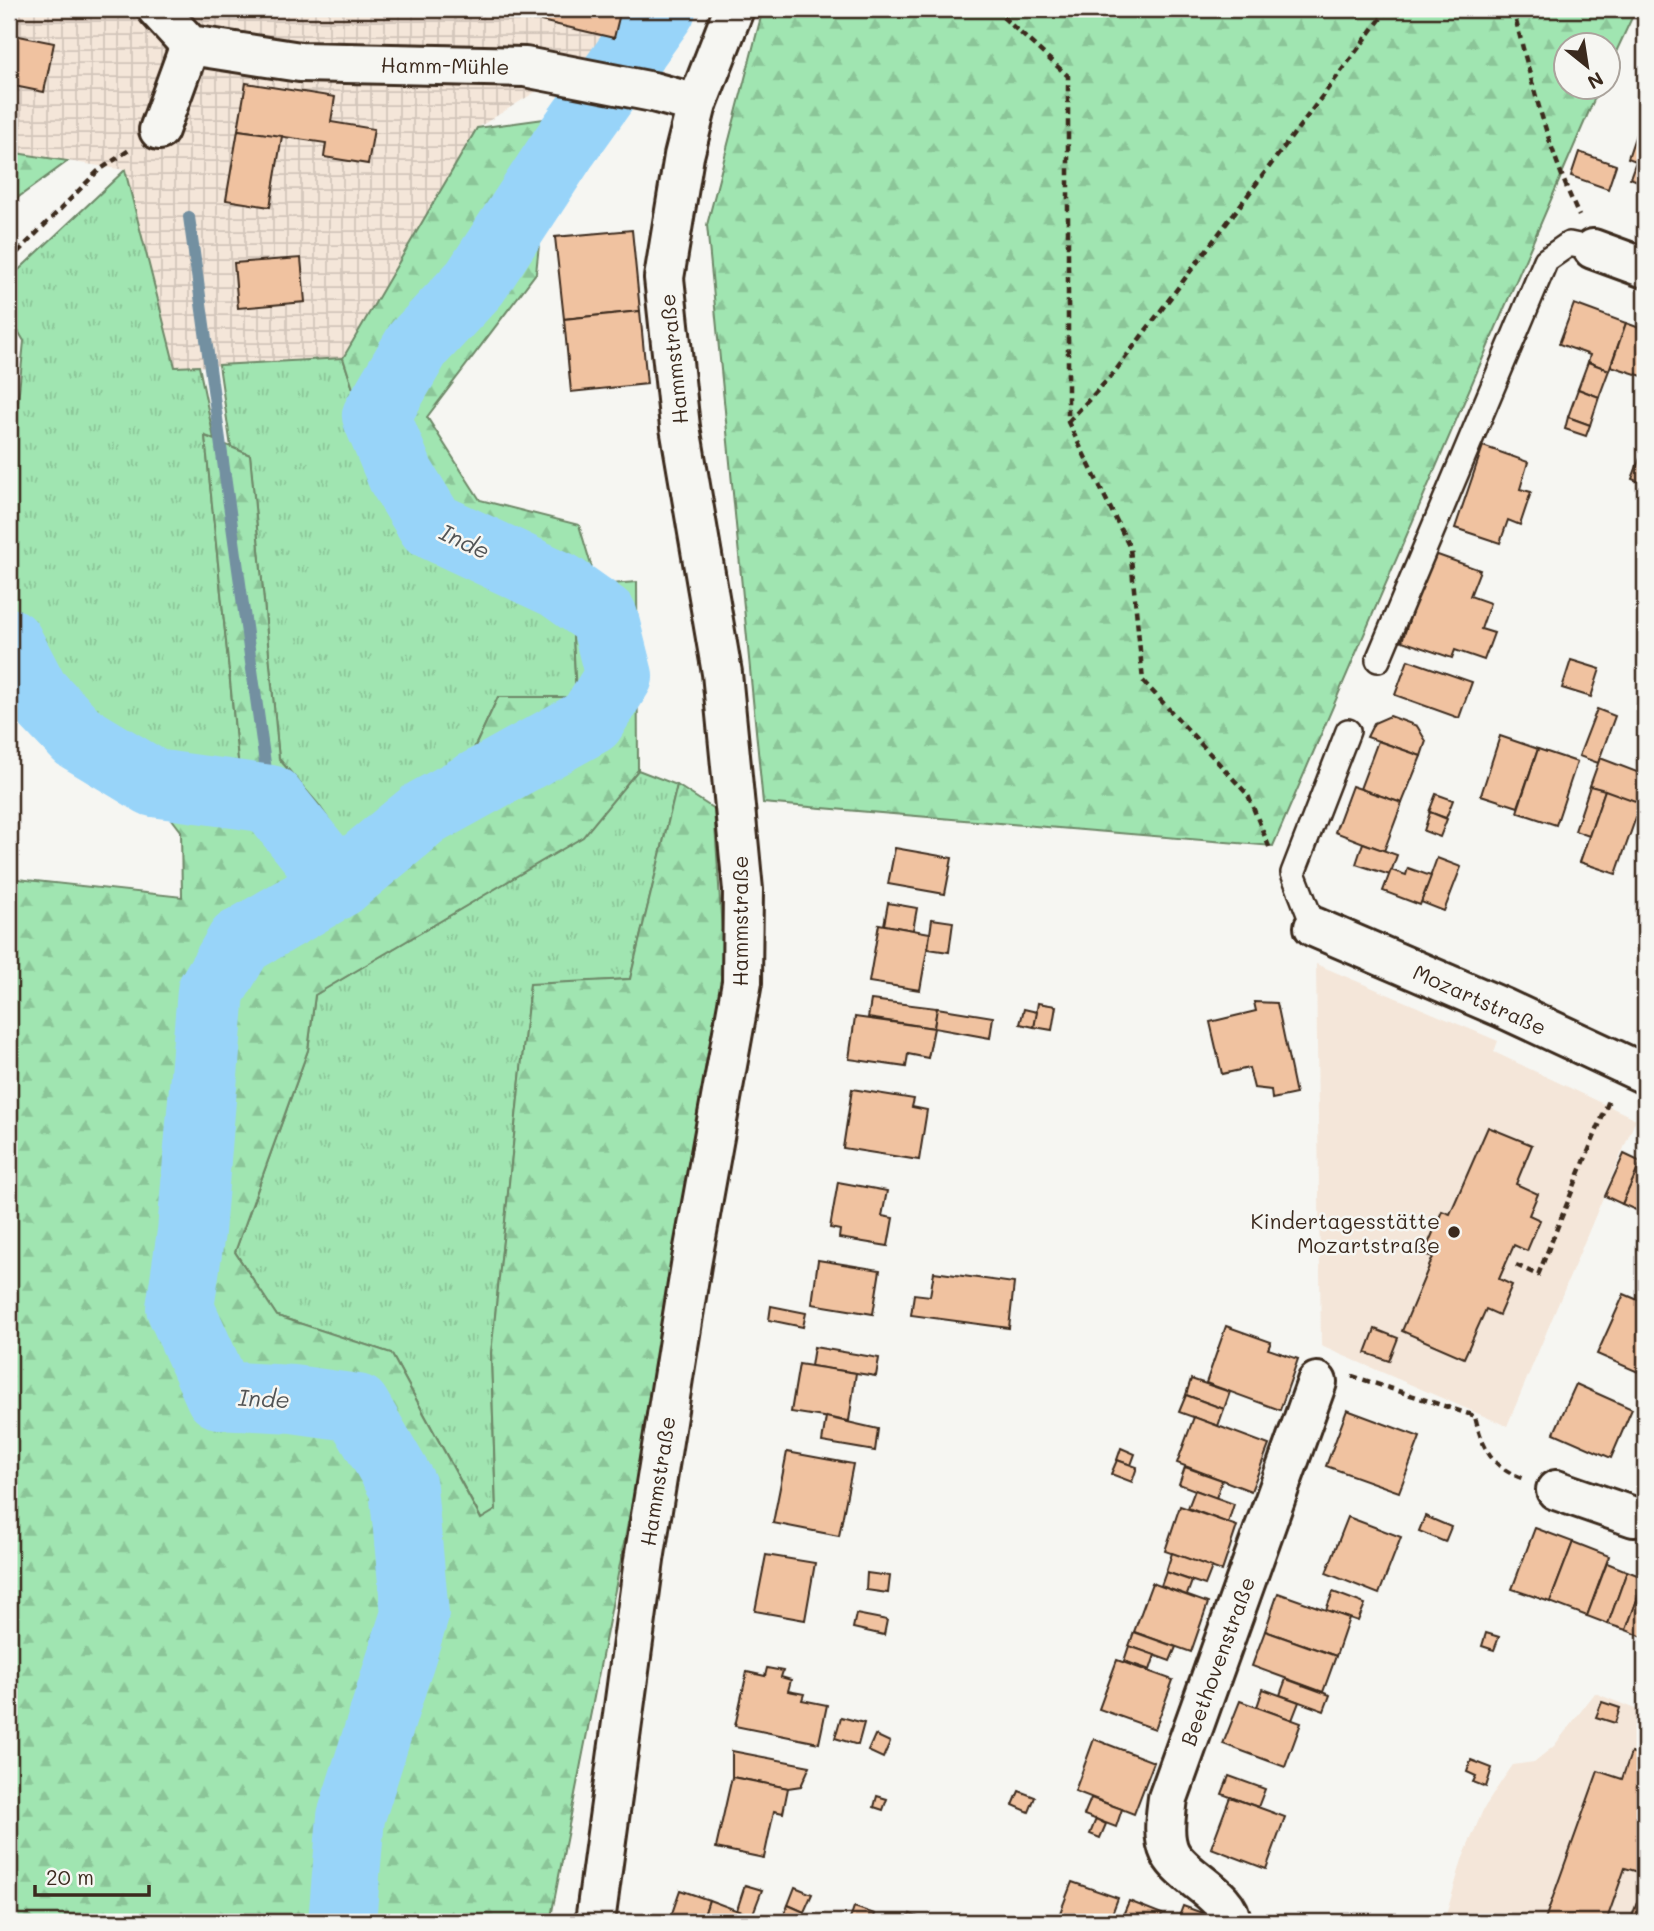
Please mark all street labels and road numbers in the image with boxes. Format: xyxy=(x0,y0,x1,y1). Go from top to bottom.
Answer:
street label: Hamm-Mühle xyxy=(380,50,510,80)
street label: Hammstraße xyxy=(653,292,693,426)
street label: Hammstraße xyxy=(726,856,753,986)
street label: Mozartstraße xyxy=(1409,958,1551,1040)
street label: Hammstraße xyxy=(633,1414,681,1548)
street label: Beethovenstraße xyxy=(1174,1573,1260,1749)

